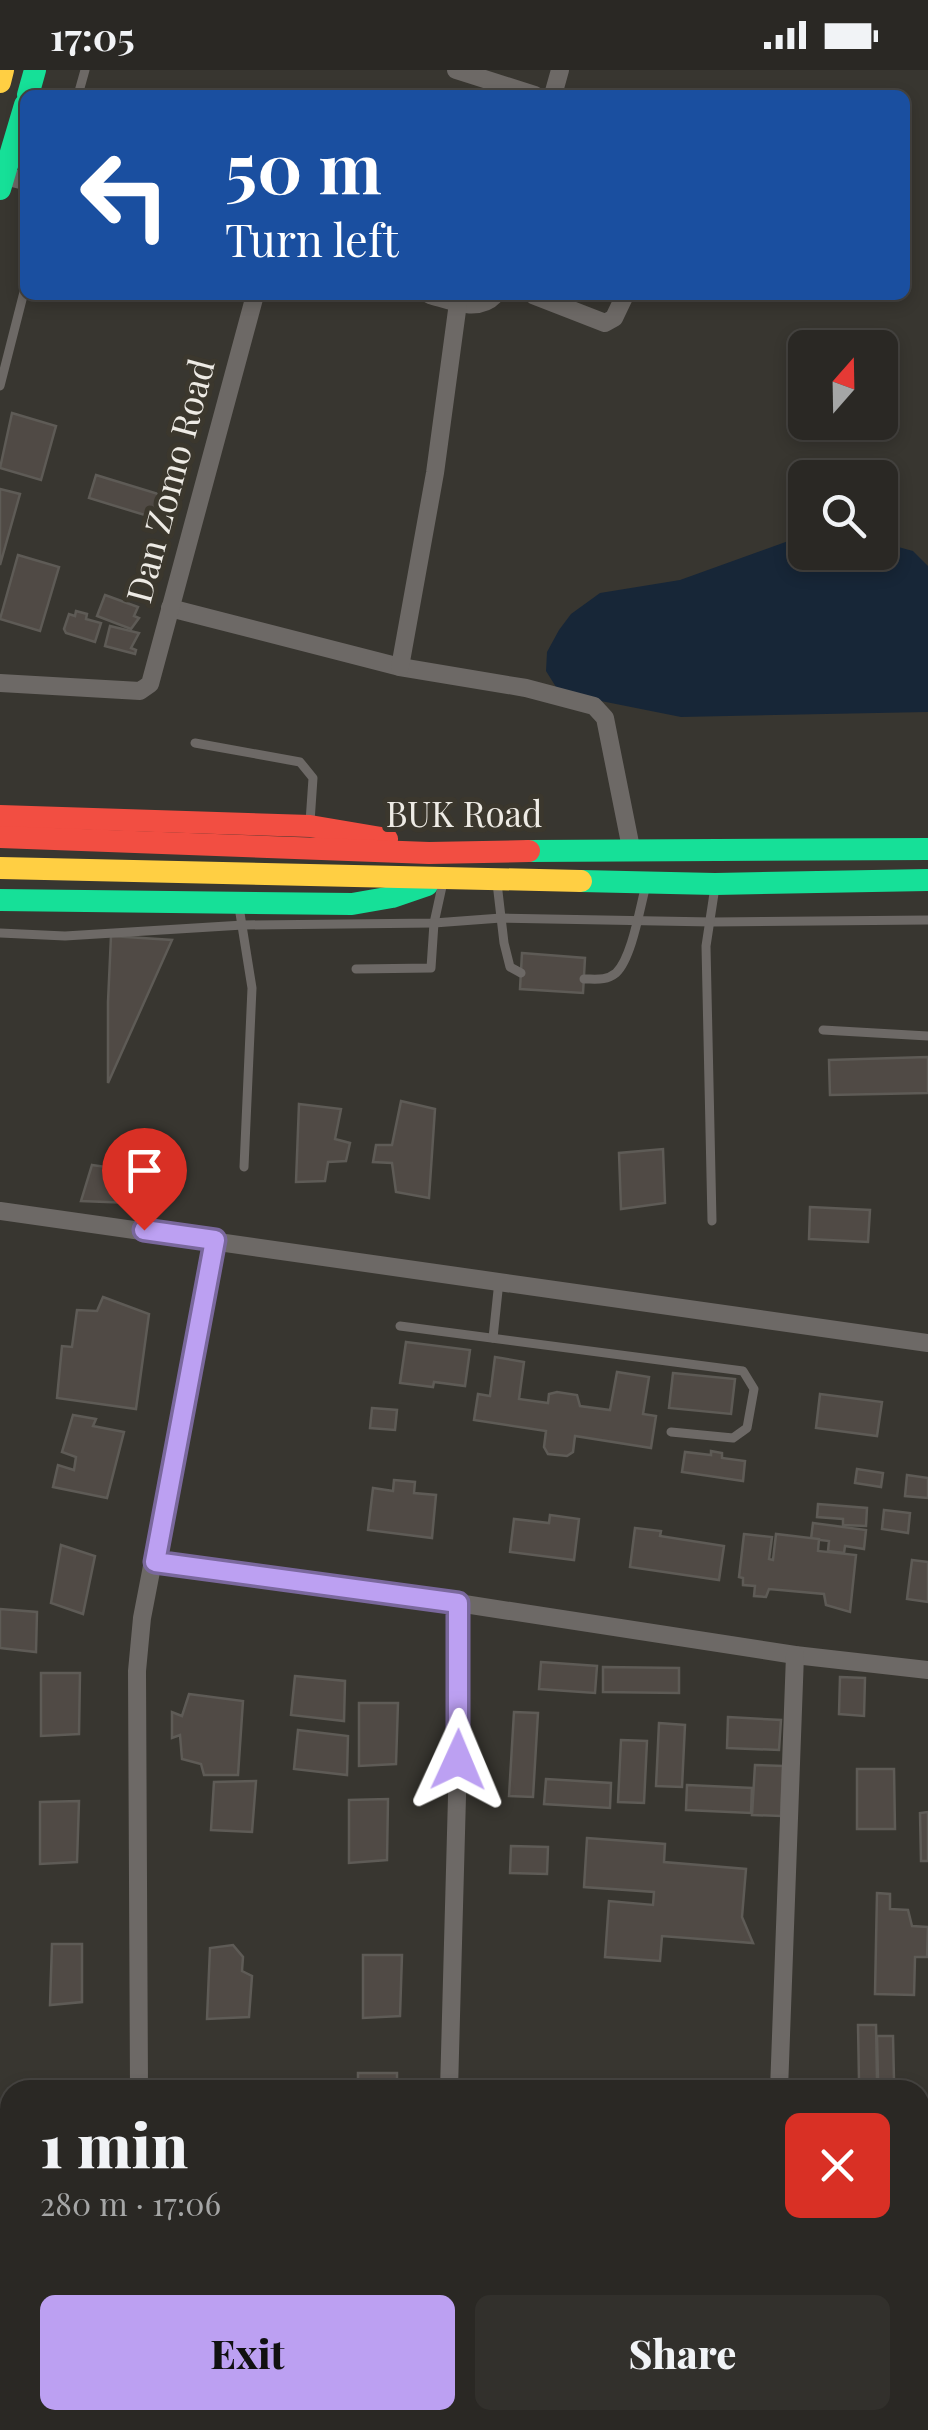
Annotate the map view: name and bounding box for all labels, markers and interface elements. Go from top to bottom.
text: 17:05 [50,10,135,61]
text: 50 m [225,118,382,212]
icon: left [60,130,190,260]
text: Turn left [225,208,399,268]
north arrow [788,330,898,440]
map controls [788,330,898,570]
street label: Dan Zomo Road [113,353,224,607]
button: search [788,460,898,570]
street label: BUK Road [386,789,542,836]
pin [102,1128,187,1231]
icon: arrive [117,1143,172,1198]
position arrow [406,1708,510,1812]
text: 1 min [40,2103,188,2183]
button: close [785,2113,890,2218]
text: 280 m · 17:06 [40,2181,221,2224]
button: Exit [40,2295,455,2410]
button: Share [475,2295,890,2410]

